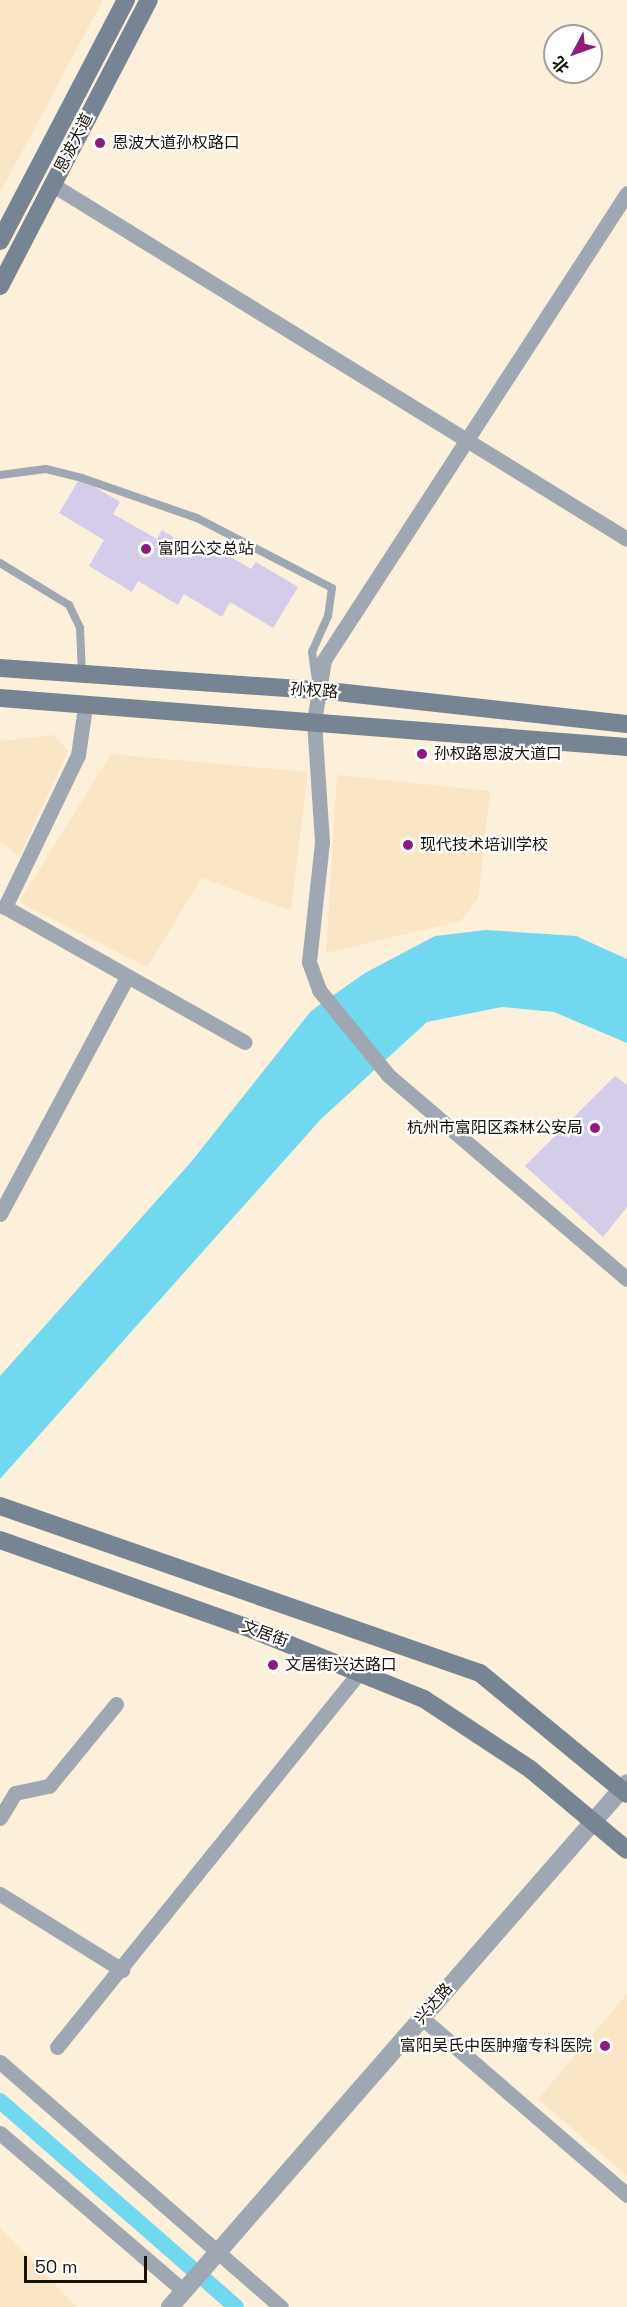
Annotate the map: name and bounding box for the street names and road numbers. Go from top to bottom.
street label: 恩波大道 [51,110,97,176]
street label: 孙权路 [289,680,339,702]
street label: 文居街 [239,1617,291,1651]
street label: 兴达路 [411,1980,457,2028]

